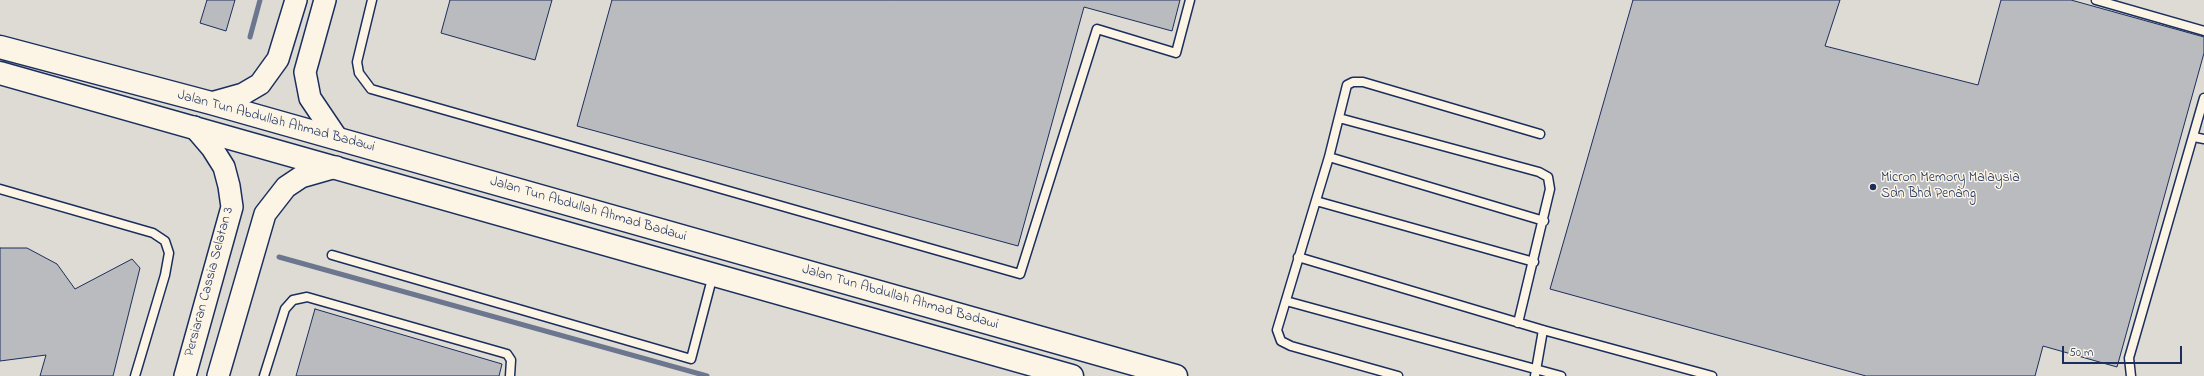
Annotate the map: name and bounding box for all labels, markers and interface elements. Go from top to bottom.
street label: Jalan Tun Abdullah Ahmad Badawi [175,88,377,156]
place label: Micron Memory Malaysia Sdn Bhd Penang [1881,171,2020,204]
street label: Jalan Tun Abdullah Ahmad Badawi [488,174,688,246]
marker: Micron Memory Malaysia Sdn Bhd Penang [1868,182,1878,192]
street label: Persiaran Cassia Selatan 3 [182,205,238,359]
street label: Jalan Tun Abdullah Ahmad Badawi [800,262,1000,334]
scale bar [2064,338,2184,364]
text: 50 m [2069,344,2093,362]

